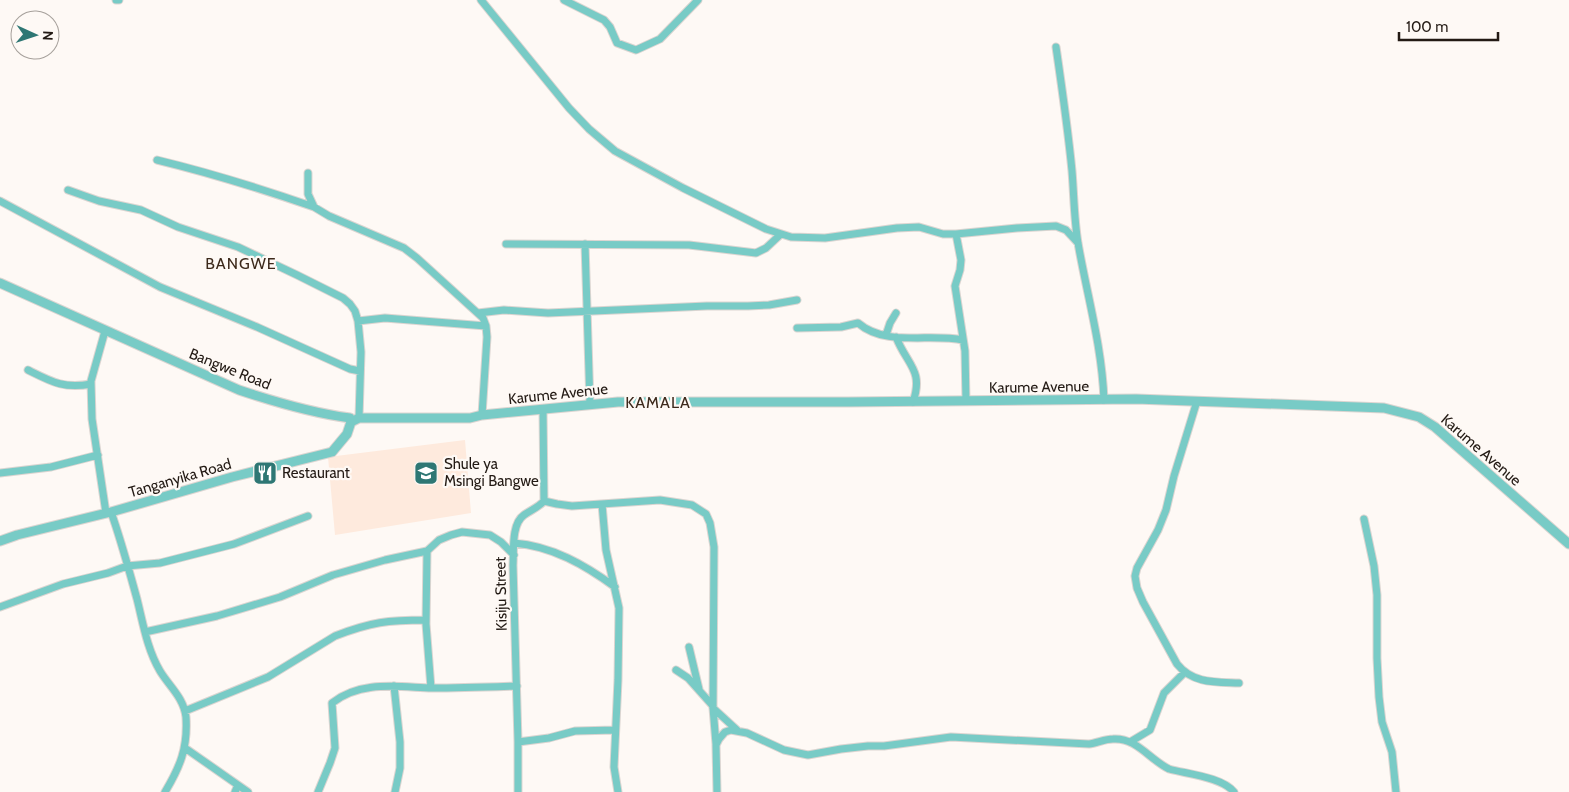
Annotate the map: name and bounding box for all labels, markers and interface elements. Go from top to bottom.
north arrow [10,10,60,60]
scale bar [1399,10,1498,42]
text: 100 m [1406,18,1448,36]
text: N [39,30,57,41]
district label: BANGWE [205,254,277,273]
street label: Bangwe Road [187,344,273,394]
street label: Karume Avenue [989,377,1089,397]
street label: Karume Avenue [507,380,609,408]
district label: KAMALA [625,393,691,412]
street label: Karume Avenue [1437,410,1525,490]
street label: Tanganyika Road [127,455,233,501]
place label: Shule ya Msingi Bangwe [444,455,539,490]
restaurant icon: Restaurant [252,460,278,486]
school or university icon: Shule ya Msingi Bangwe [413,460,439,486]
place label: Restaurant [282,464,350,482]
street label: Kisiju Street [491,557,511,631]

